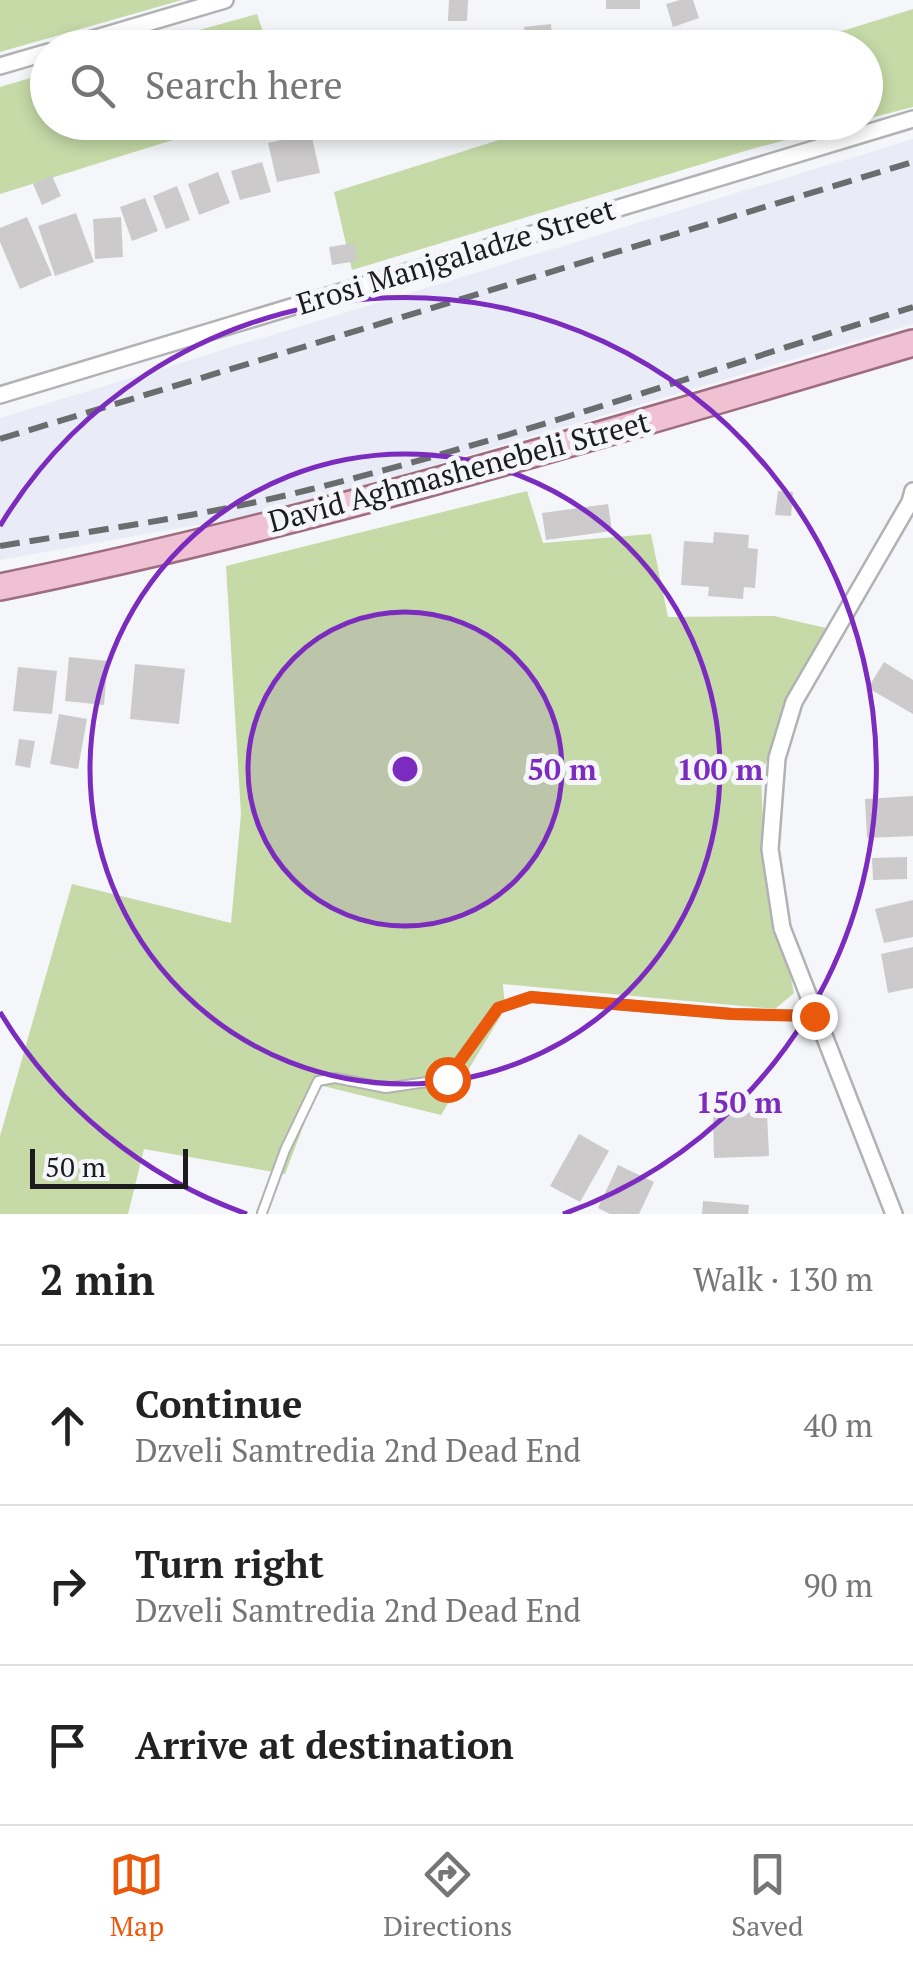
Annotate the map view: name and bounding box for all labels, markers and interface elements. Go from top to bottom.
search box [30,30,883,140]
icon: search [65,58,120,113]
text: Search here [145,60,343,110]
street label: Erosi Manjgaladze Street [292,189,620,324]
street label: David Aghmashenebeli Street [264,401,654,541]
text: 50 m [527,749,597,789]
text: 100 m [677,749,764,789]
centre of rings [387,751,423,787]
route end [792,994,838,1040]
route start [425,1057,471,1103]
text: 150 m [696,1082,783,1122]
scale bar [30,1144,188,1188]
text: 50 m [45,1148,106,1185]
text: 2 min [40,1251,155,1307]
text: Walk · 130 m [693,1258,873,1300]
text: Continue [135,1379,302,1429]
icon: ahead [40,1398,95,1453]
text: 40 m [803,1404,873,1446]
text: Dzveli Samtredia 2nd Dead End [135,1429,581,1471]
text: Turn right [135,1539,324,1589]
icon: right [40,1558,95,1613]
text: 90 m [803,1564,873,1606]
text: Dzveli Samtredia 2nd Dead End [135,1589,581,1631]
icon: arrive [40,1718,95,1773]
text: Arrive at destination [135,1720,514,1770]
tab: Map [109,1847,164,1944]
tab: Directions [383,1847,512,1944]
tab: Saved [731,1847,804,1944]

